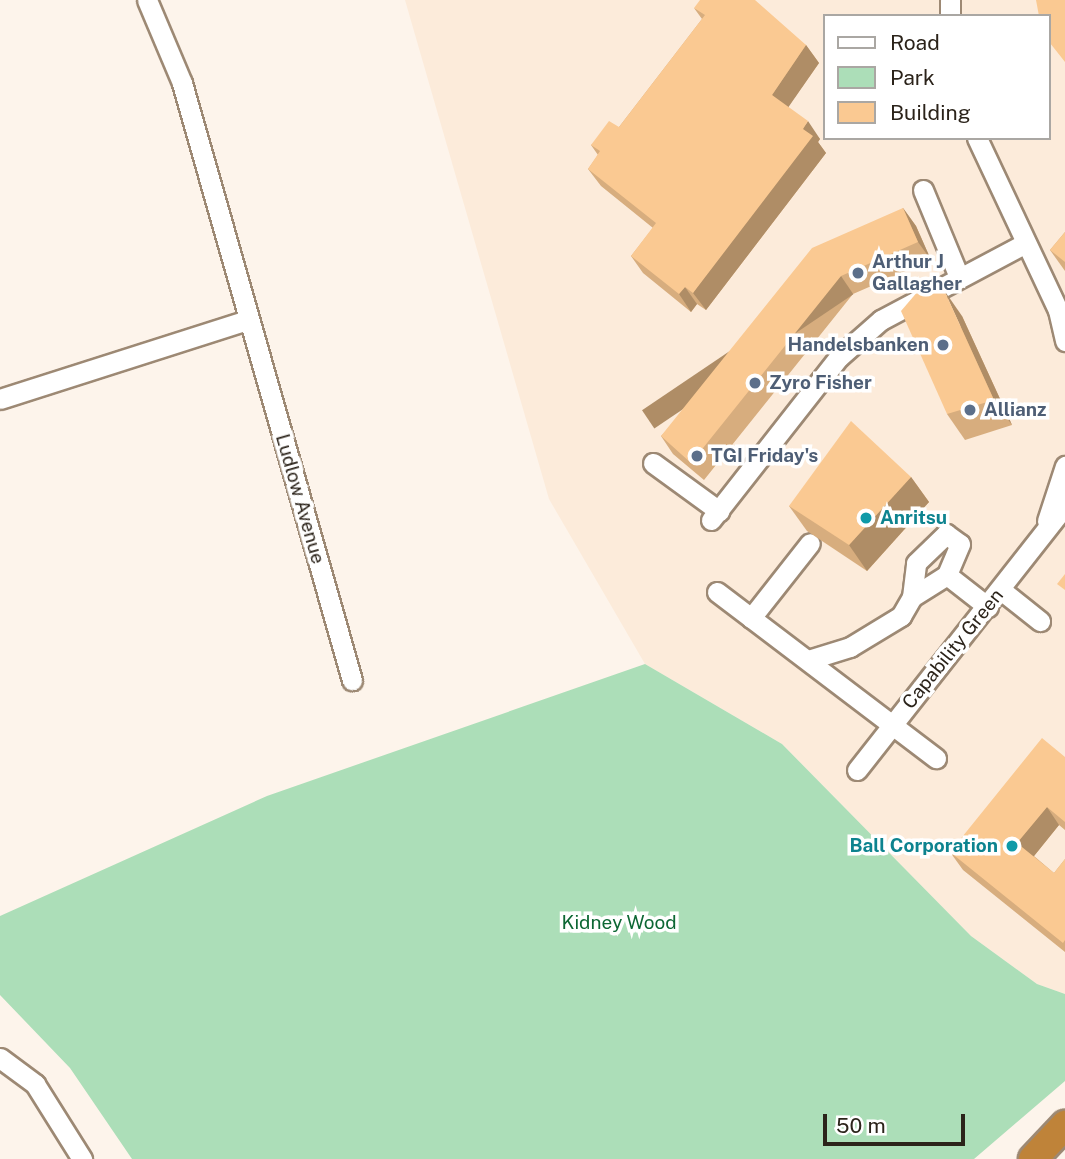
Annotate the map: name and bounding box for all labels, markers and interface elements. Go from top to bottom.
legend [824,14,1051,140]
text: Road [890,30,940,55]
text: Park [890,65,935,90]
text: Building [890,100,971,125]
place label: Arthur J Gallagher [872,251,962,295]
marker: Arthur J Gallagher [850,265,866,281]
place label: Handelsbanken [788,334,929,356]
marker: Handelsbanken [935,337,951,353]
place label: Zyro Fisher [769,372,872,394]
marker: Zyro Fisher [747,375,763,391]
place label: Allianz [984,399,1046,421]
marker: Allianz [962,402,978,418]
street label: Ludlow Avenue [271,431,329,567]
place label: TGI Friday's [711,445,818,467]
marker: TGI Friday's [689,448,705,464]
place label: Anritsu [880,507,947,529]
marker: Anritsu [858,510,874,526]
street label: Capability Green [898,584,1008,714]
place label: Ball Corporation [850,835,998,857]
marker: Ball Corporation [1004,838,1020,854]
park label: Kidney Wood [561,912,677,934]
scale bar [827,1100,969,1144]
text: 50 m [836,1113,886,1138]

